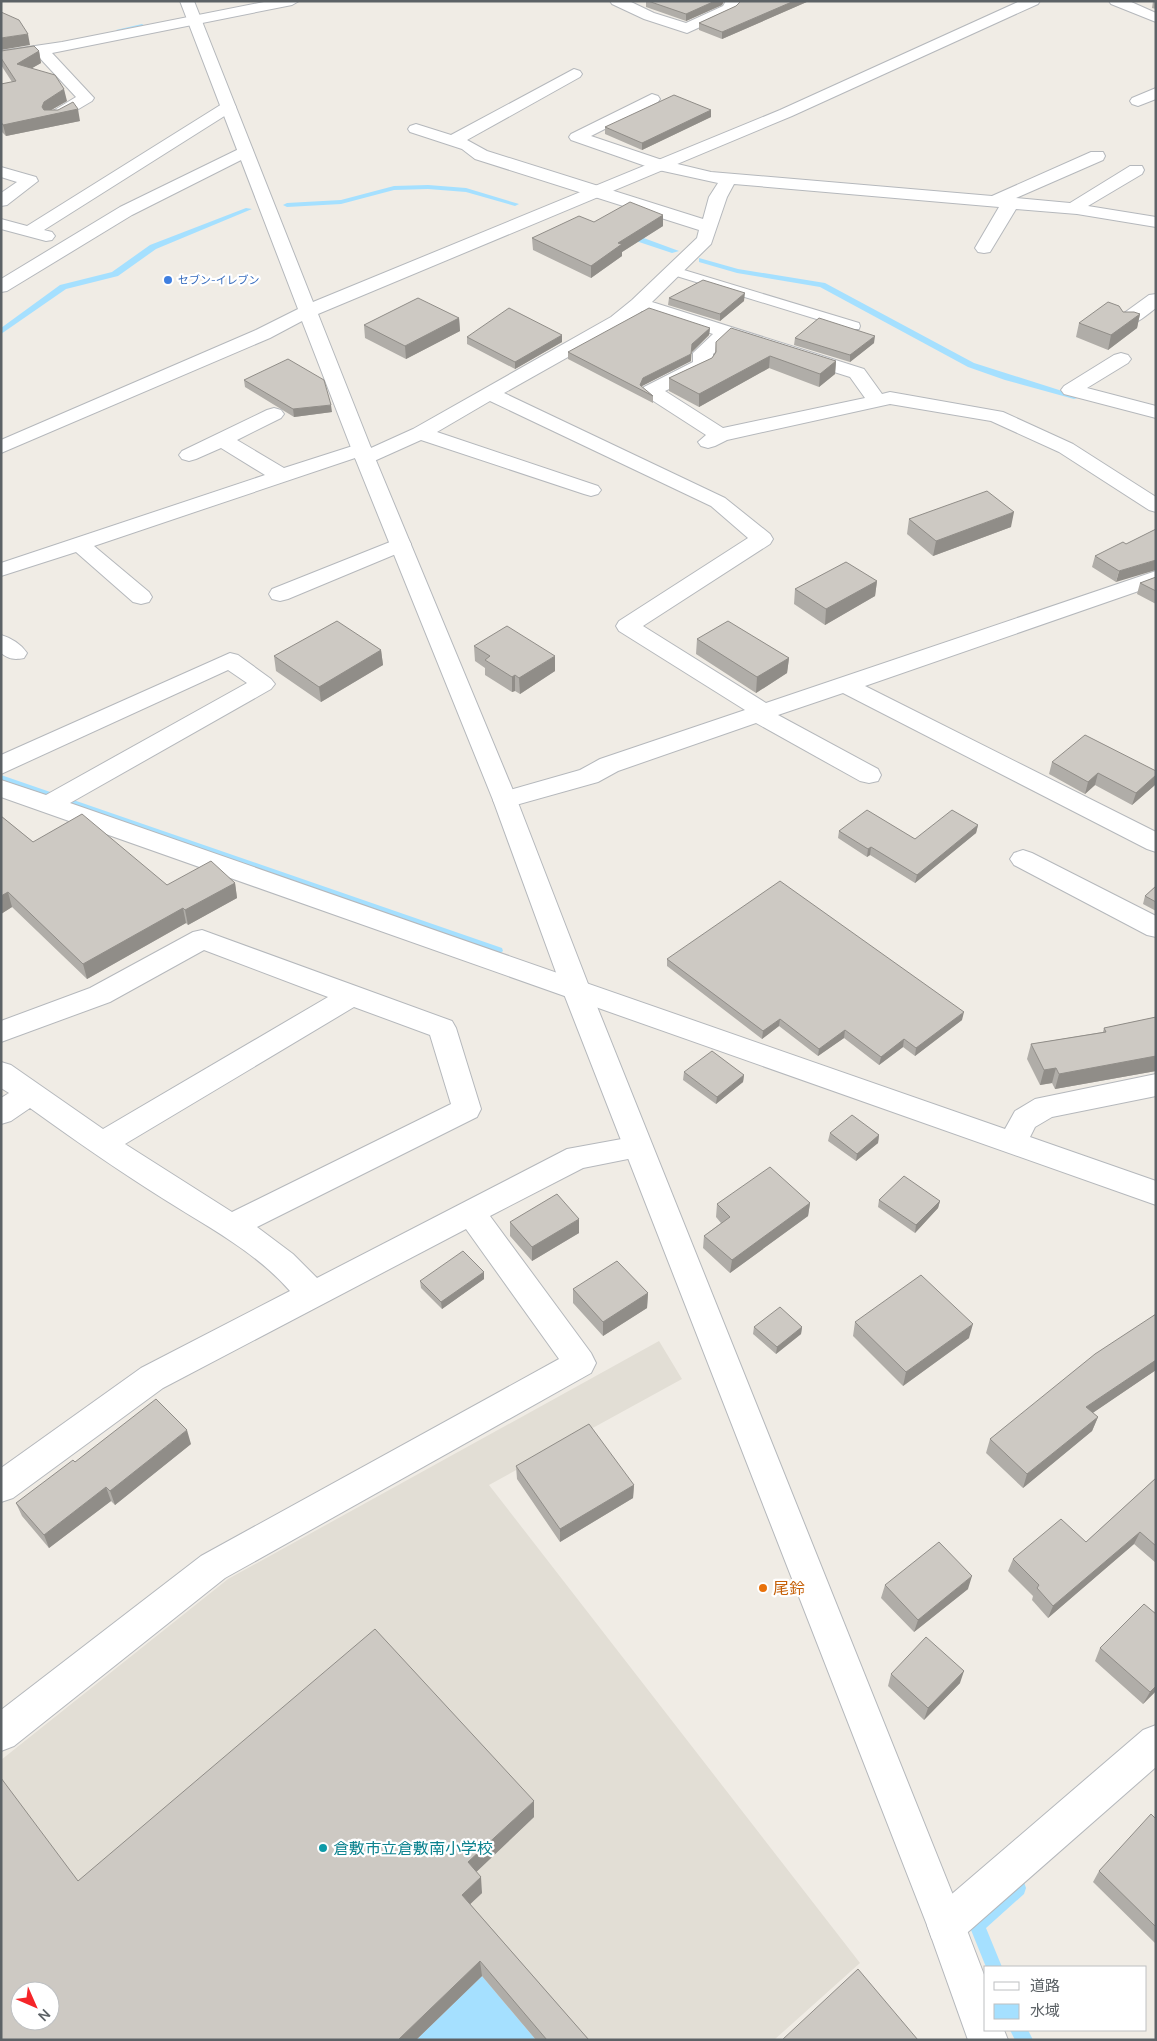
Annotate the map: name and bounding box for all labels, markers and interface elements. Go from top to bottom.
place label: セブン-イレブン [178,272,260,287]
marker: セブン-イレブン [162,274,174,286]
place label: 尾鈴 [773,1577,805,1599]
marker: 尾鈴 [757,1582,769,1594]
place label: 倉敷市立倉敷南小学校 [333,1837,493,1859]
marker: 倉敷市立倉敷南小学校 [317,1842,329,1854]
legend [984,1966,1147,2031]
text: 道路 [1030,1975,1060,1996]
north arrow [10,1981,60,2031]
text: 水域 [1030,2000,1060,2021]
text: N [34,2005,55,2026]

